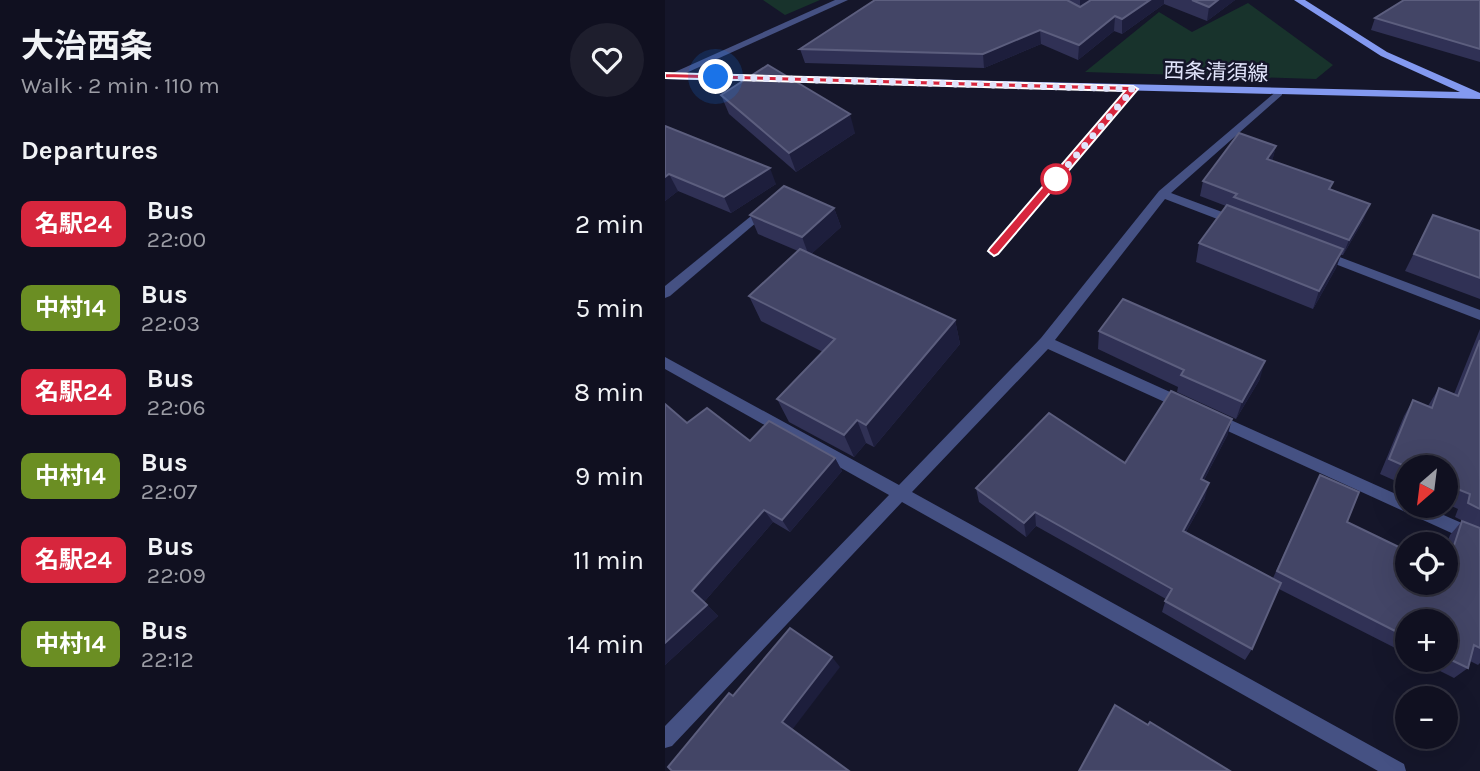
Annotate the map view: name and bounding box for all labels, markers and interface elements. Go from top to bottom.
button: heart [570,23,644,97]
text: 大治西条 [21,27,153,65]
street label: 西条清須線 [1163,58,1269,86]
your location [698,59,733,94]
text: Walk · 2 min · 110 m [21,72,220,99]
text: Departures [21,135,158,166]
unlabelled marker [1041,164,1071,194]
text: Bus [147,195,194,226]
text: 2 min [575,209,644,240]
text: 名駅24 [35,210,112,238]
text: 22:00 [147,226,206,253]
text: Bus [141,279,188,310]
text: 5 min [575,293,644,324]
text: 中村14 [35,294,106,322]
text: 22:03 [141,310,200,337]
text: Bus [147,363,194,394]
text: 8 min [574,377,644,408]
text: 名駅24 [35,378,112,406]
text: 22:06 [147,394,206,421]
text: Bus [141,447,188,478]
north arrow [1395,455,1458,518]
map controls [1395,455,1458,749]
text: 9 min [575,461,644,492]
text: 中村14 [35,462,106,490]
text: 22:07 [141,478,197,505]
text: Bus [147,531,194,562]
button: locate [1395,532,1458,595]
text: 11 min [573,545,644,576]
text: 名駅24 [35,546,112,574]
text: 22:09 [147,562,206,589]
button: + [1395,609,1458,672]
text: Bus [141,615,188,646]
text: 14 min [567,629,644,660]
text: 中村14 [35,630,106,658]
text: 22:12 [141,646,194,673]
button: − [1395,686,1458,749]

